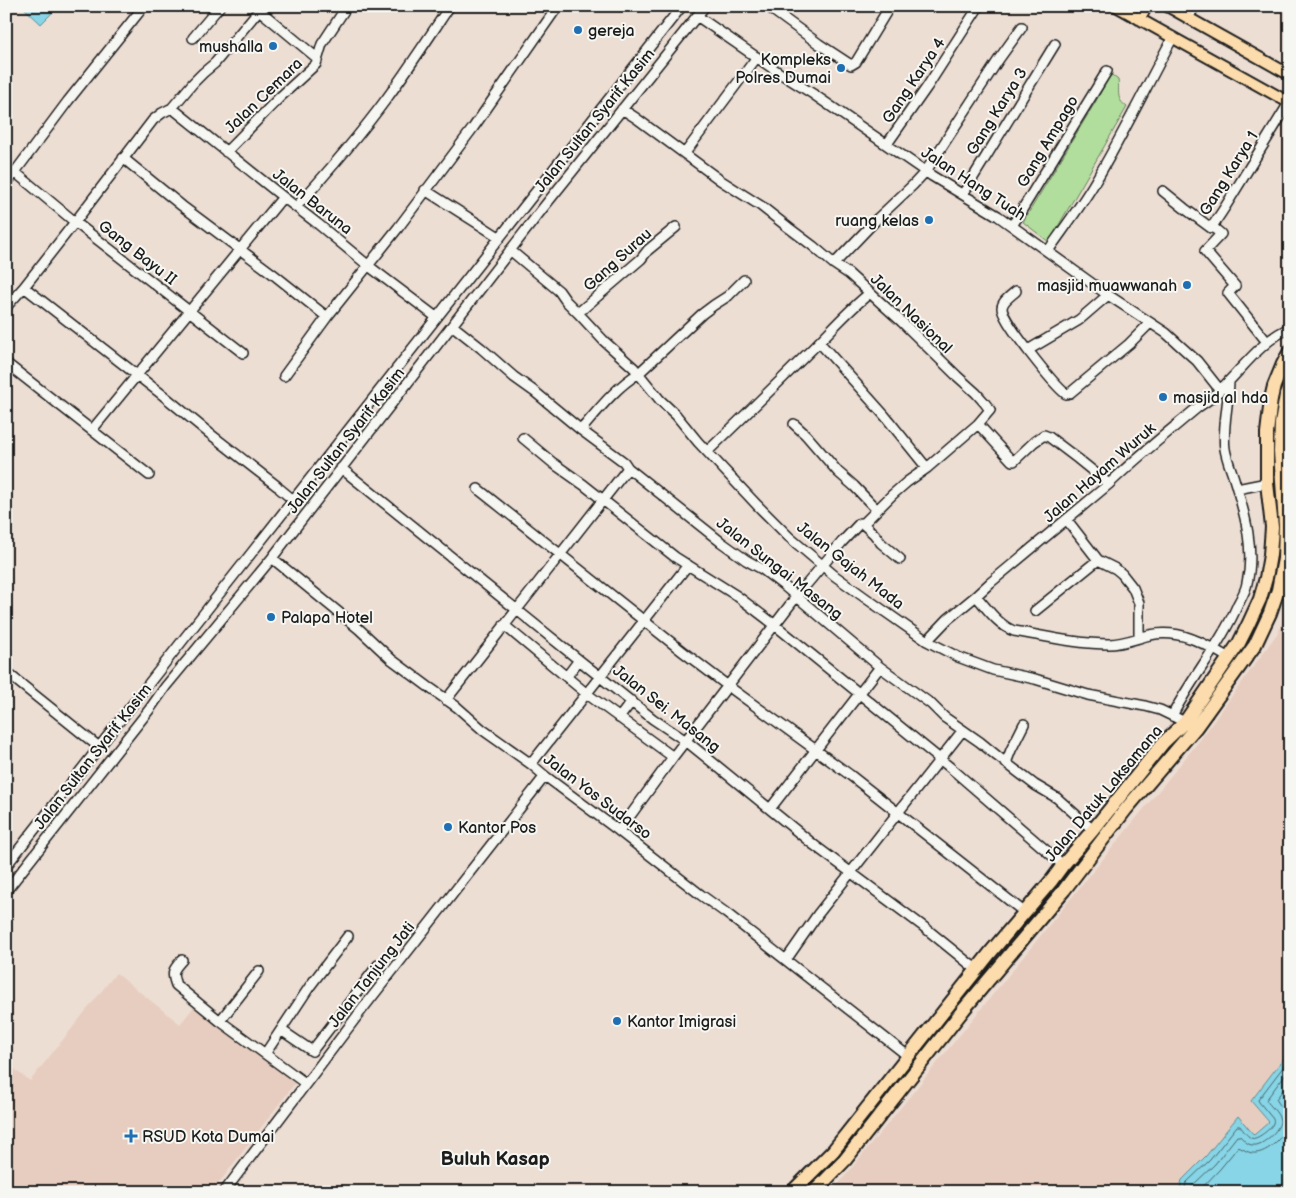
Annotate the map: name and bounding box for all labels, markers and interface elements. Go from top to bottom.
place label: gereja [588,22,635,41]
marker: gereja [572,24,584,36]
street label: Gang Karya 4 [879,34,950,127]
place label: mushalla [199,38,263,57]
marker: mushalla [267,40,279,52]
street label: Jalan Sultan Syarif Kasim [531,45,659,197]
place label: Kompleks Polres Dumai [735,51,831,88]
street label: Jalan Cemara [221,54,307,138]
marker: Kompleks Polres Dumai [835,62,847,74]
street label: Gang Karya 3 [963,64,1032,159]
street label: Gang Ampago [1014,93,1083,191]
street label: Gang Karya 1 [1196,128,1263,219]
street label: Jalan Hang Tuah [917,143,1029,225]
street label: Jalan Baruna [269,165,356,239]
place label: ruang kelas [835,212,919,231]
marker: ruang kelas [923,214,935,226]
street label: Gang Bayu II [94,217,180,290]
street label: Gang Surau [580,225,656,296]
street label: Jalan Nasional [866,270,956,358]
place label: masjid muawwanah [1037,277,1177,296]
marker: masjid muawwanah [1181,279,1193,291]
street label: Jalan Sultan Syarif Kasim [283,364,409,518]
place label: masjid al hda [1173,389,1268,408]
marker: masjid al hda [1157,391,1169,403]
street label: Jalan Hayam Wuruk [1040,419,1160,527]
street label: Jalan Sungai Masang [712,514,846,624]
street label: Jalan Gajah Mada [793,518,908,614]
place label: Palapa Hotel [281,609,373,628]
marker: Palapa Hotel [265,611,277,623]
street label: Jalan Sei. Masang [609,661,724,757]
street label: Jalan Sultan Syarif Kasim [30,680,156,834]
street label: Jalan Datuk Laksamana [1041,722,1167,866]
street label: Jalan Yos Sudarso [539,750,655,844]
place label: Kantor Pos [458,819,536,838]
marker: Kantor Pos [442,821,454,833]
street label: Jalan Tanjung Jati [325,918,419,1031]
place label: Kantor Imigrasi [627,1013,736,1032]
marker: Kantor Imigrasi [611,1015,623,1027]
place label: RSUD Kota Dumai [142,1128,274,1147]
marker: RSUD Kota Dumai [124,1129,138,1143]
district label: Buluh Kasap [440,1148,550,1171]

